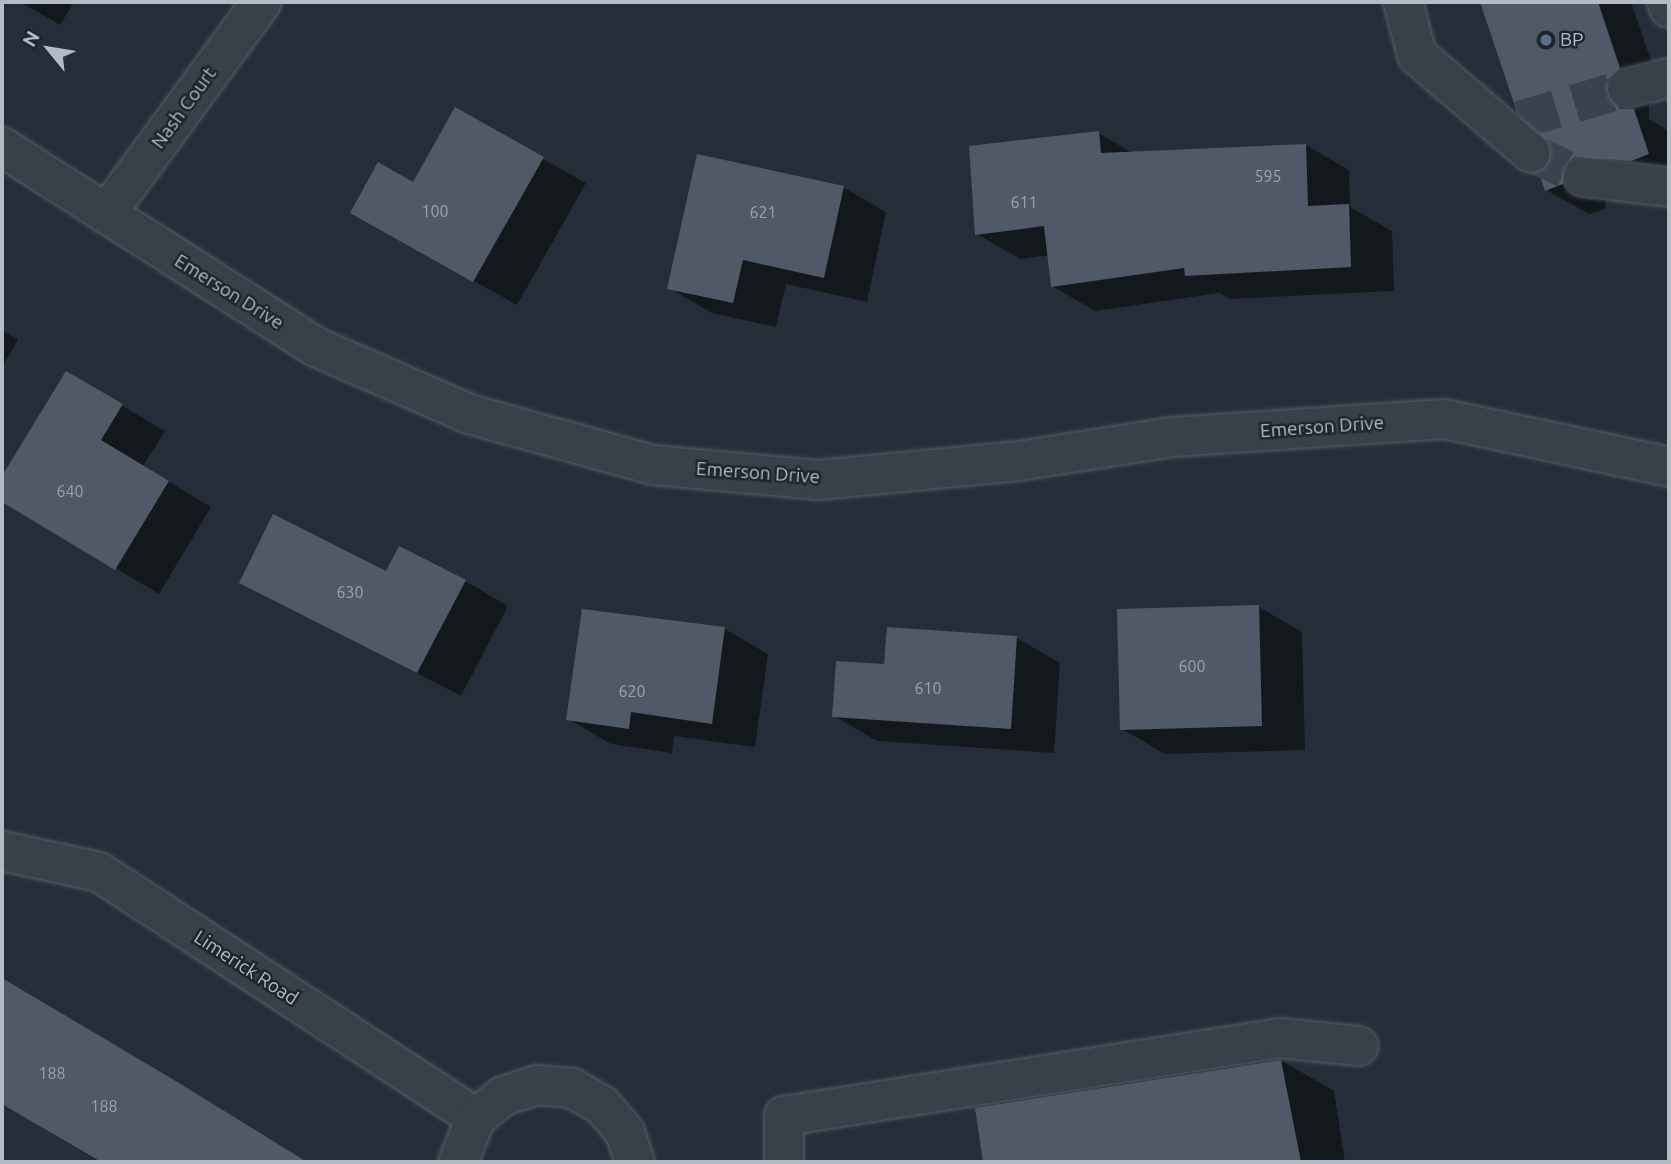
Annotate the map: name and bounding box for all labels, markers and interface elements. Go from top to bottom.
north arrow [14,14,84,84]
text: N [18,27,44,50]
place label: BP [1560,29,1583,51]
marker: BP [1538,32,1554,48]
street label: Nash Court [147,63,221,153]
house number: 595 [1254,166,1282,186]
house number: 611 [1010,192,1038,212]
house number: 100 [421,201,449,221]
house number: 621 [749,202,777,222]
street label: Emerson Drive [170,249,288,335]
street label: Emerson Drive [1259,411,1385,443]
street label: Emerson Drive [695,457,821,489]
house number: 640 [56,481,84,501]
house number: 630 [336,582,364,602]
house number: 600 [1178,656,1206,676]
house number: 610 [914,678,942,698]
house number: 620 [618,681,646,701]
street label: Limerick Road [190,926,302,1010]
house number: 188 [38,1063,66,1083]
house number: 188 [90,1096,118,1116]

